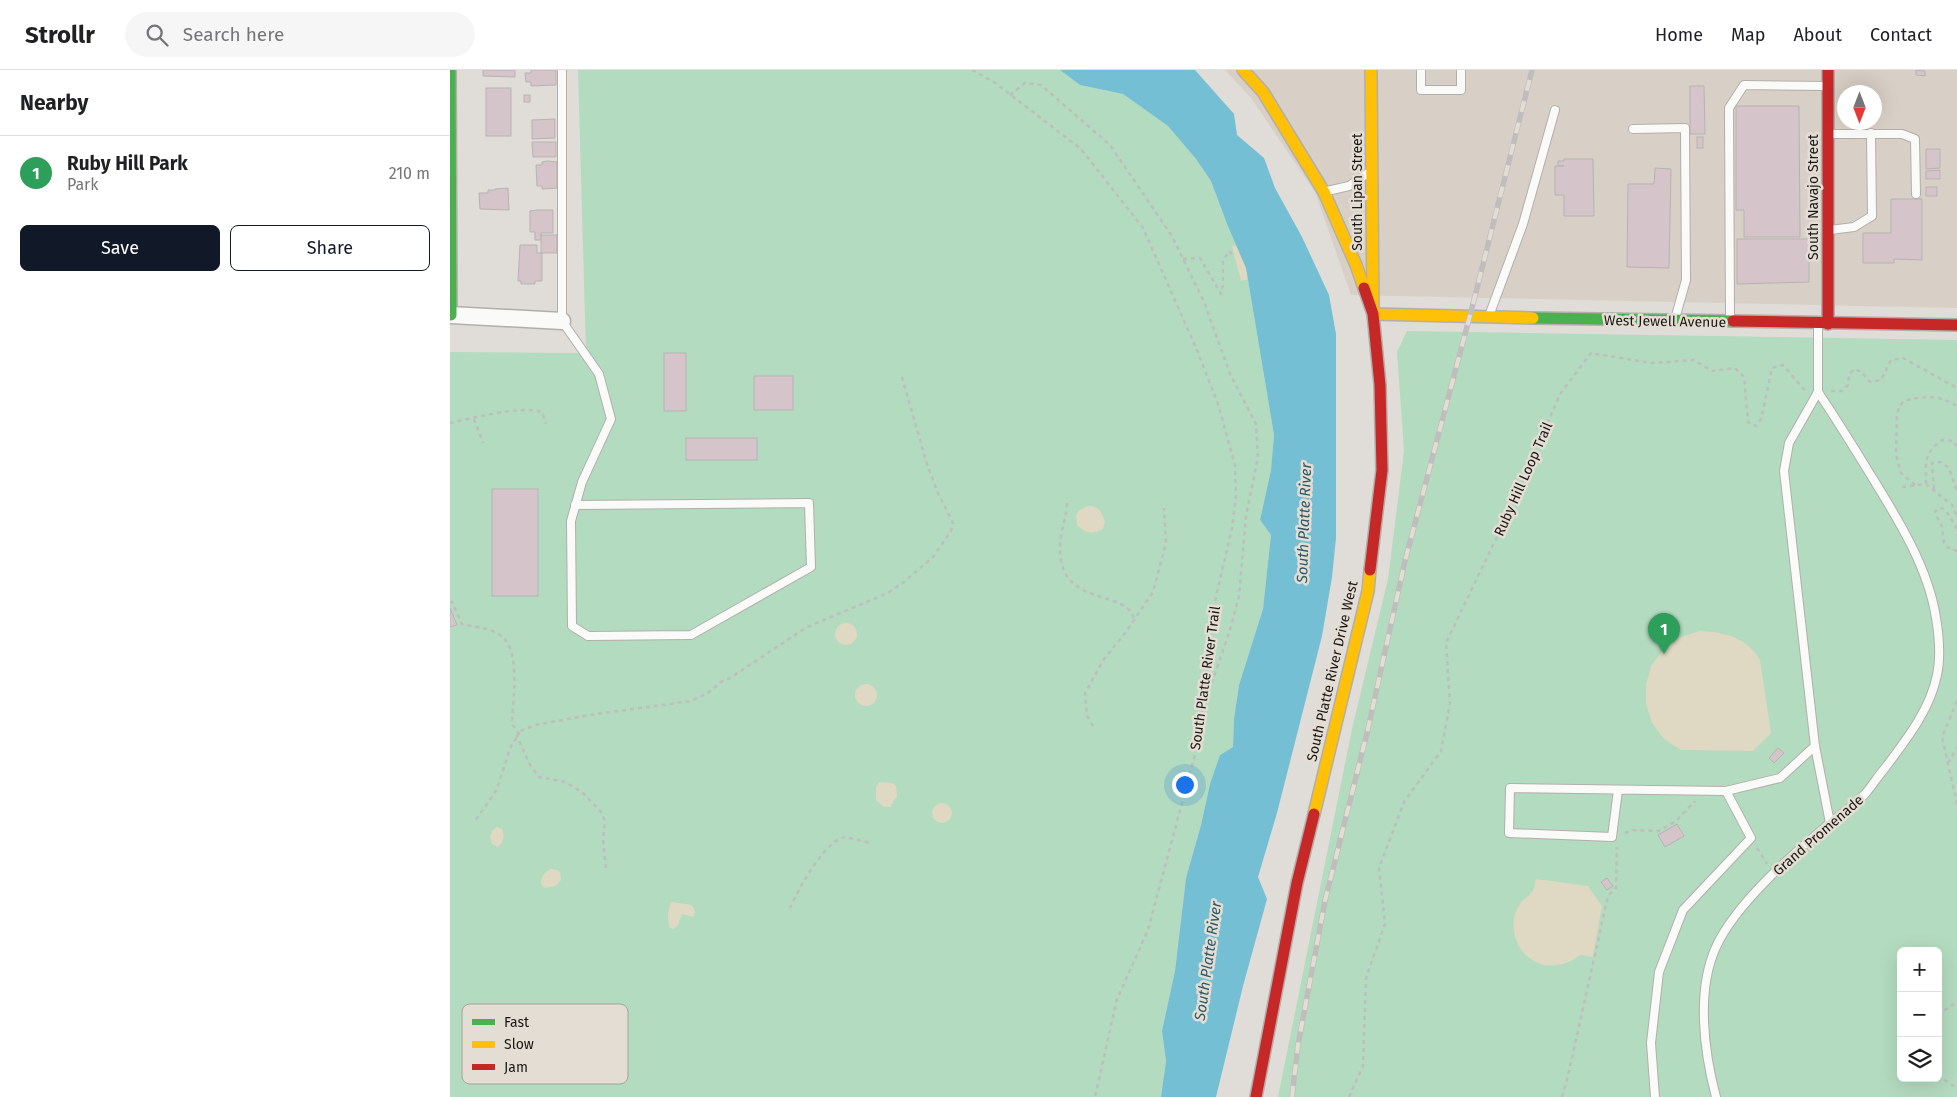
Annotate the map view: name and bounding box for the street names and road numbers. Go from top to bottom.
street label: South Lipan Street [1349,132,1366,251]
street label: South Navajo Street [1805,133,1822,260]
street label: West Jewell Avenue [1604,312,1726,331]
street label: Ruby Hill Loop Trail [1491,419,1556,539]
street label: South Platte River Drive West [1303,578,1362,763]
street label: South Platte River Trail [1187,605,1224,751]
street label: Grand Promenade [1770,792,1867,879]

